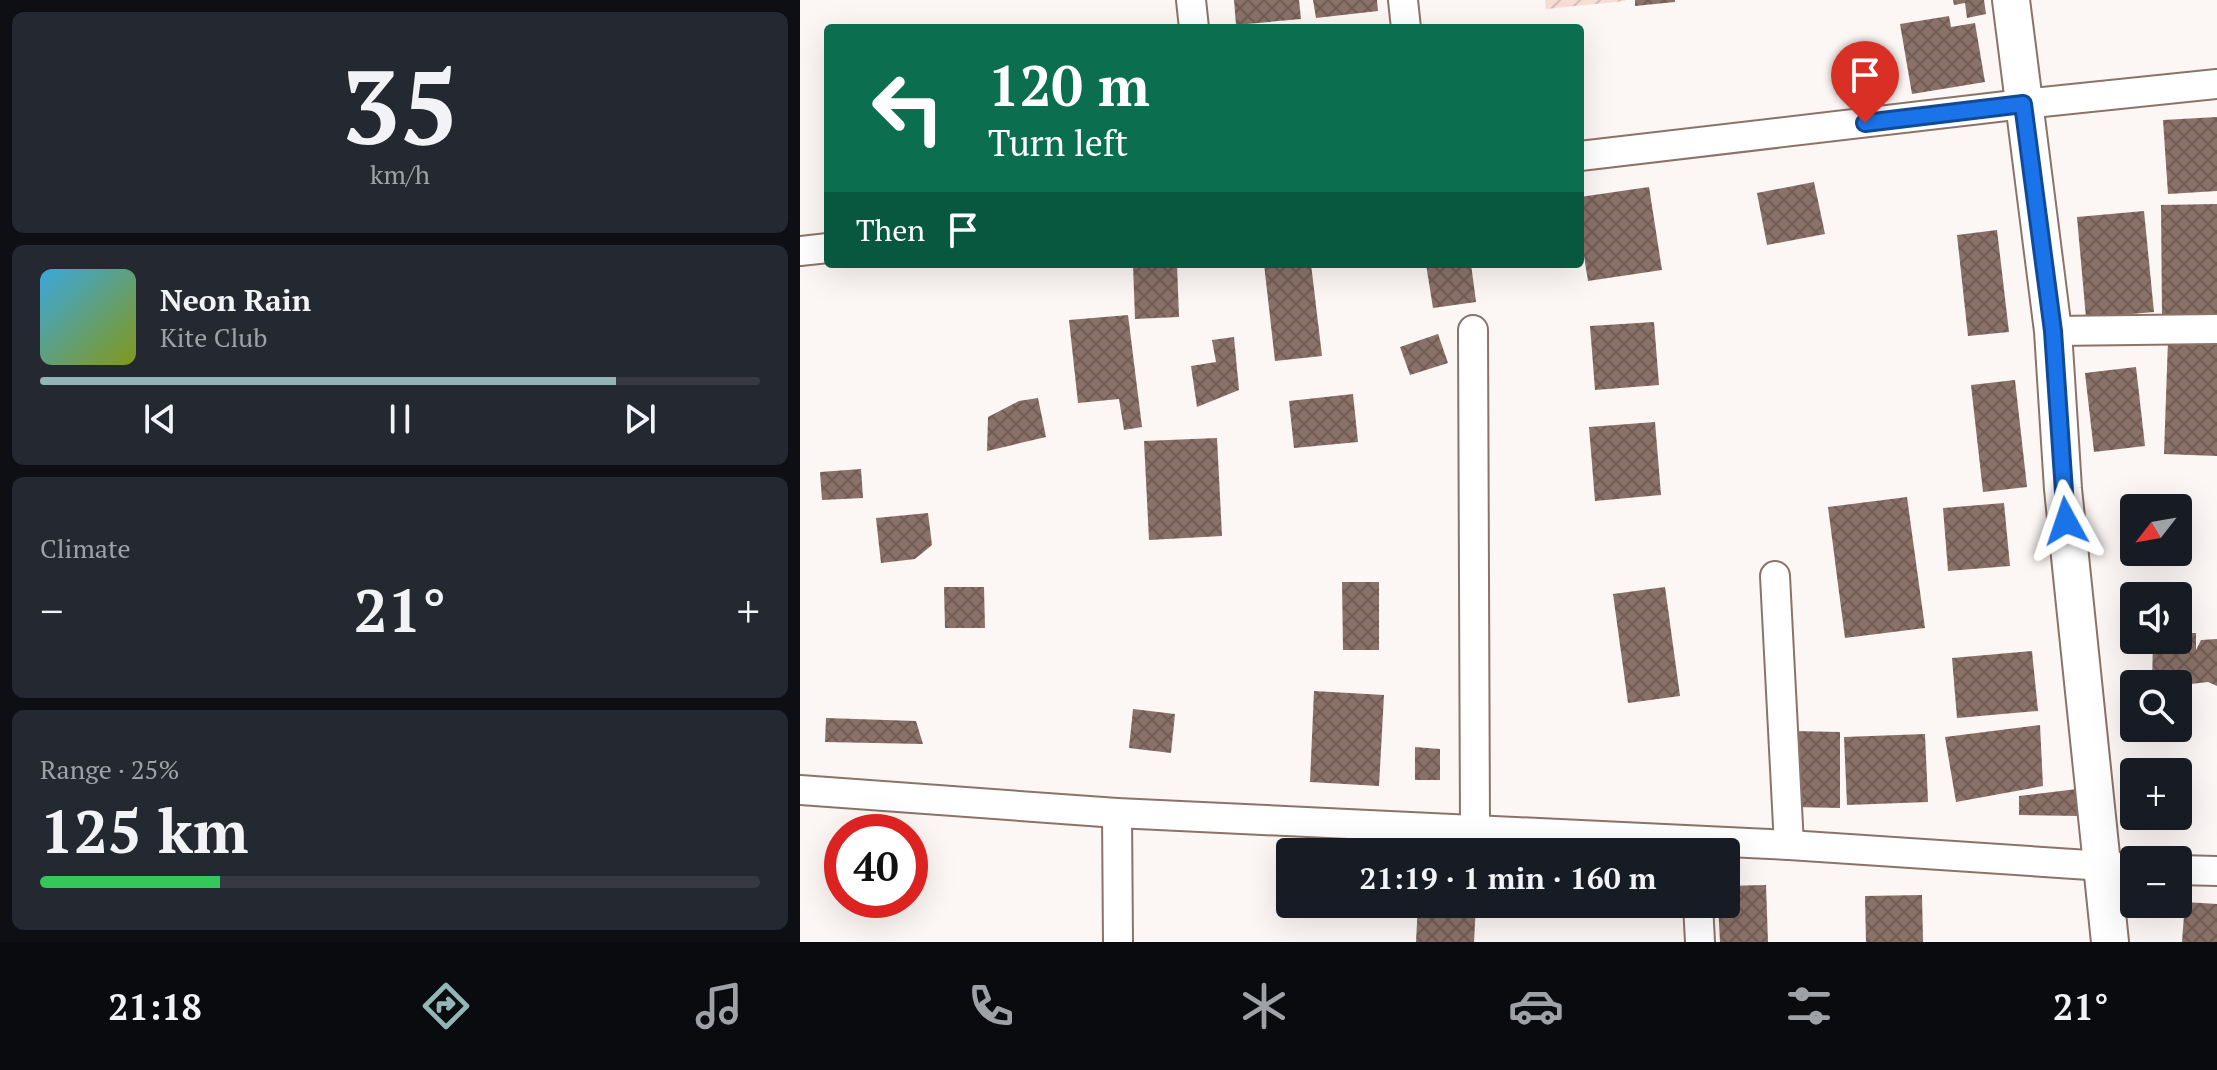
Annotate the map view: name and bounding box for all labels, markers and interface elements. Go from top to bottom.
text: 35 [341,36,459,174]
pin [1831,41,1899,123]
text: 120 m [988,48,1150,122]
icon: arrive [1843,53,1887,97]
icon: left [856,56,960,160]
text: Turn left [988,119,1128,166]
text: km/h [370,157,430,191]
icon: arrive [941,208,985,252]
text: Then [856,210,925,250]
text: Neon Rain [160,280,311,320]
text: Kite Club [160,320,267,354]
icon: previous [138,397,182,441]
icon: pause [378,397,422,441]
icon: next [618,397,662,441]
position arrow [2024,479,2108,563]
north arrow [2120,494,2192,566]
map controls [2120,494,2192,918]
text: Climate [40,531,131,565]
text: 21° [354,570,446,649]
text: − [40,581,63,640]
text: + [737,581,760,640]
button: sound [2120,582,2192,654]
button: search [2120,670,2192,742]
text: Range · 25% [40,752,179,786]
button: + [2120,758,2192,830]
text: 125 km [40,791,248,870]
speed limit sign: 40 [824,814,928,918]
button: − [2120,846,2192,918]
text: 21:19 · 1 min · 160 m [1360,858,1656,898]
icon: directions [418,978,474,1034]
icon: music [691,978,747,1034]
icon: phone [963,978,1019,1034]
icon: climate [1236,978,1292,1034]
icon: car [1508,978,1564,1034]
icon: filters [1781,978,1837,1034]
text: 21:18 [108,983,202,1030]
text: 21° [2053,983,2109,1030]

